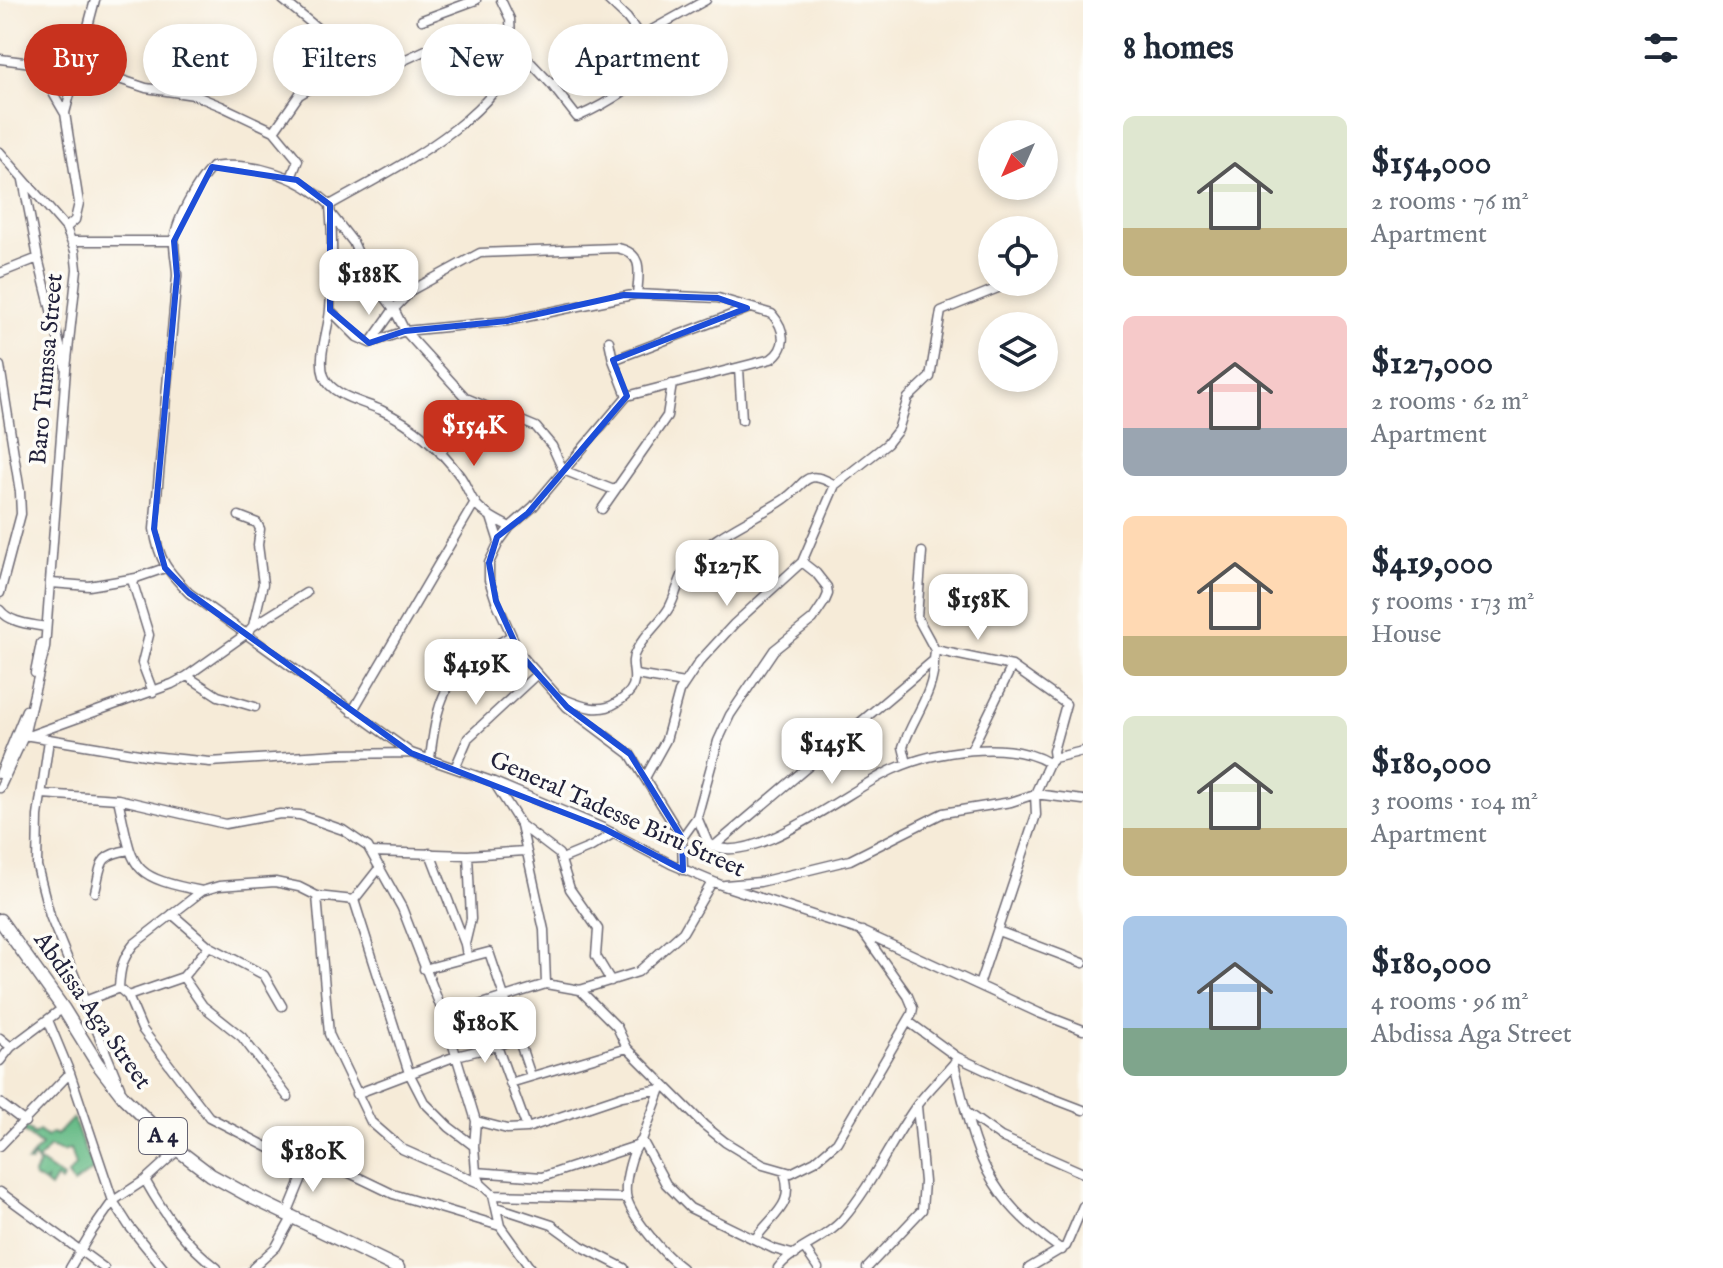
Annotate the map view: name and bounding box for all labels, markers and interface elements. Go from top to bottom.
chip: Buy [24,24,127,96]
chip: Rent [143,24,257,96]
chip: Filters [273,24,405,96]
chip: New [421,24,532,96]
chip: Apartment [548,24,728,96]
icon: filters [1639,26,1683,70]
text: 8 homes [1123,27,1234,70]
north arrow [978,120,1058,200]
map controls [978,120,1058,392]
text: $154,000 [1371,142,1491,185]
icon: home [1187,148,1283,244]
text: 2 rooms · 76 m² [1371,185,1529,218]
button: locate [978,216,1058,296]
text: Apartment [1371,218,1487,251]
pin: $188K [313,249,425,317]
text: $188K [337,258,401,291]
street label: Baro Tumssa Street [23,272,71,466]
button: layers [978,312,1058,392]
text: $127,000 [1371,342,1493,385]
icon: home [1187,348,1283,444]
text: 2 rooms · 62 m² [1371,385,1529,418]
pin: $154K [418,400,530,468]
text: $154K [442,409,506,442]
text: Apartment [1371,418,1487,451]
pin: $127K [671,540,783,608]
text: $419,000 [1371,542,1493,585]
icon: home [1187,548,1283,644]
text: $127K [694,549,760,582]
pin: $158K [922,574,1034,642]
text: $158K [947,583,1009,616]
text: 5 rooms · 173 m² [1371,585,1535,618]
text: House [1371,618,1441,651]
pin: $419K [420,639,532,707]
text: $419K [443,648,509,681]
pin: $145K [776,718,888,786]
text: $145K [800,727,864,760]
text: $180,000 [1371,742,1492,785]
street label: General Tadesse Biru Street [484,745,750,885]
icon: home [1187,748,1283,844]
text: 3 rooms · 104 m² [1371,785,1538,818]
text: Apartment [1371,818,1487,851]
street label: Abdissa Aga Street [26,925,158,1096]
text: $180,000 [1371,942,1492,985]
icon: home [1187,948,1283,1044]
text: 4 rooms · 96 m² [1371,985,1529,1018]
pin: $180K [429,997,541,1065]
text: $180K [452,1006,518,1039]
text: Abdissa Aga Street [1371,1018,1572,1051]
road number: A 4 [139,1118,187,1154]
pin: $180K [257,1126,369,1194]
text: $180K [280,1135,346,1168]

